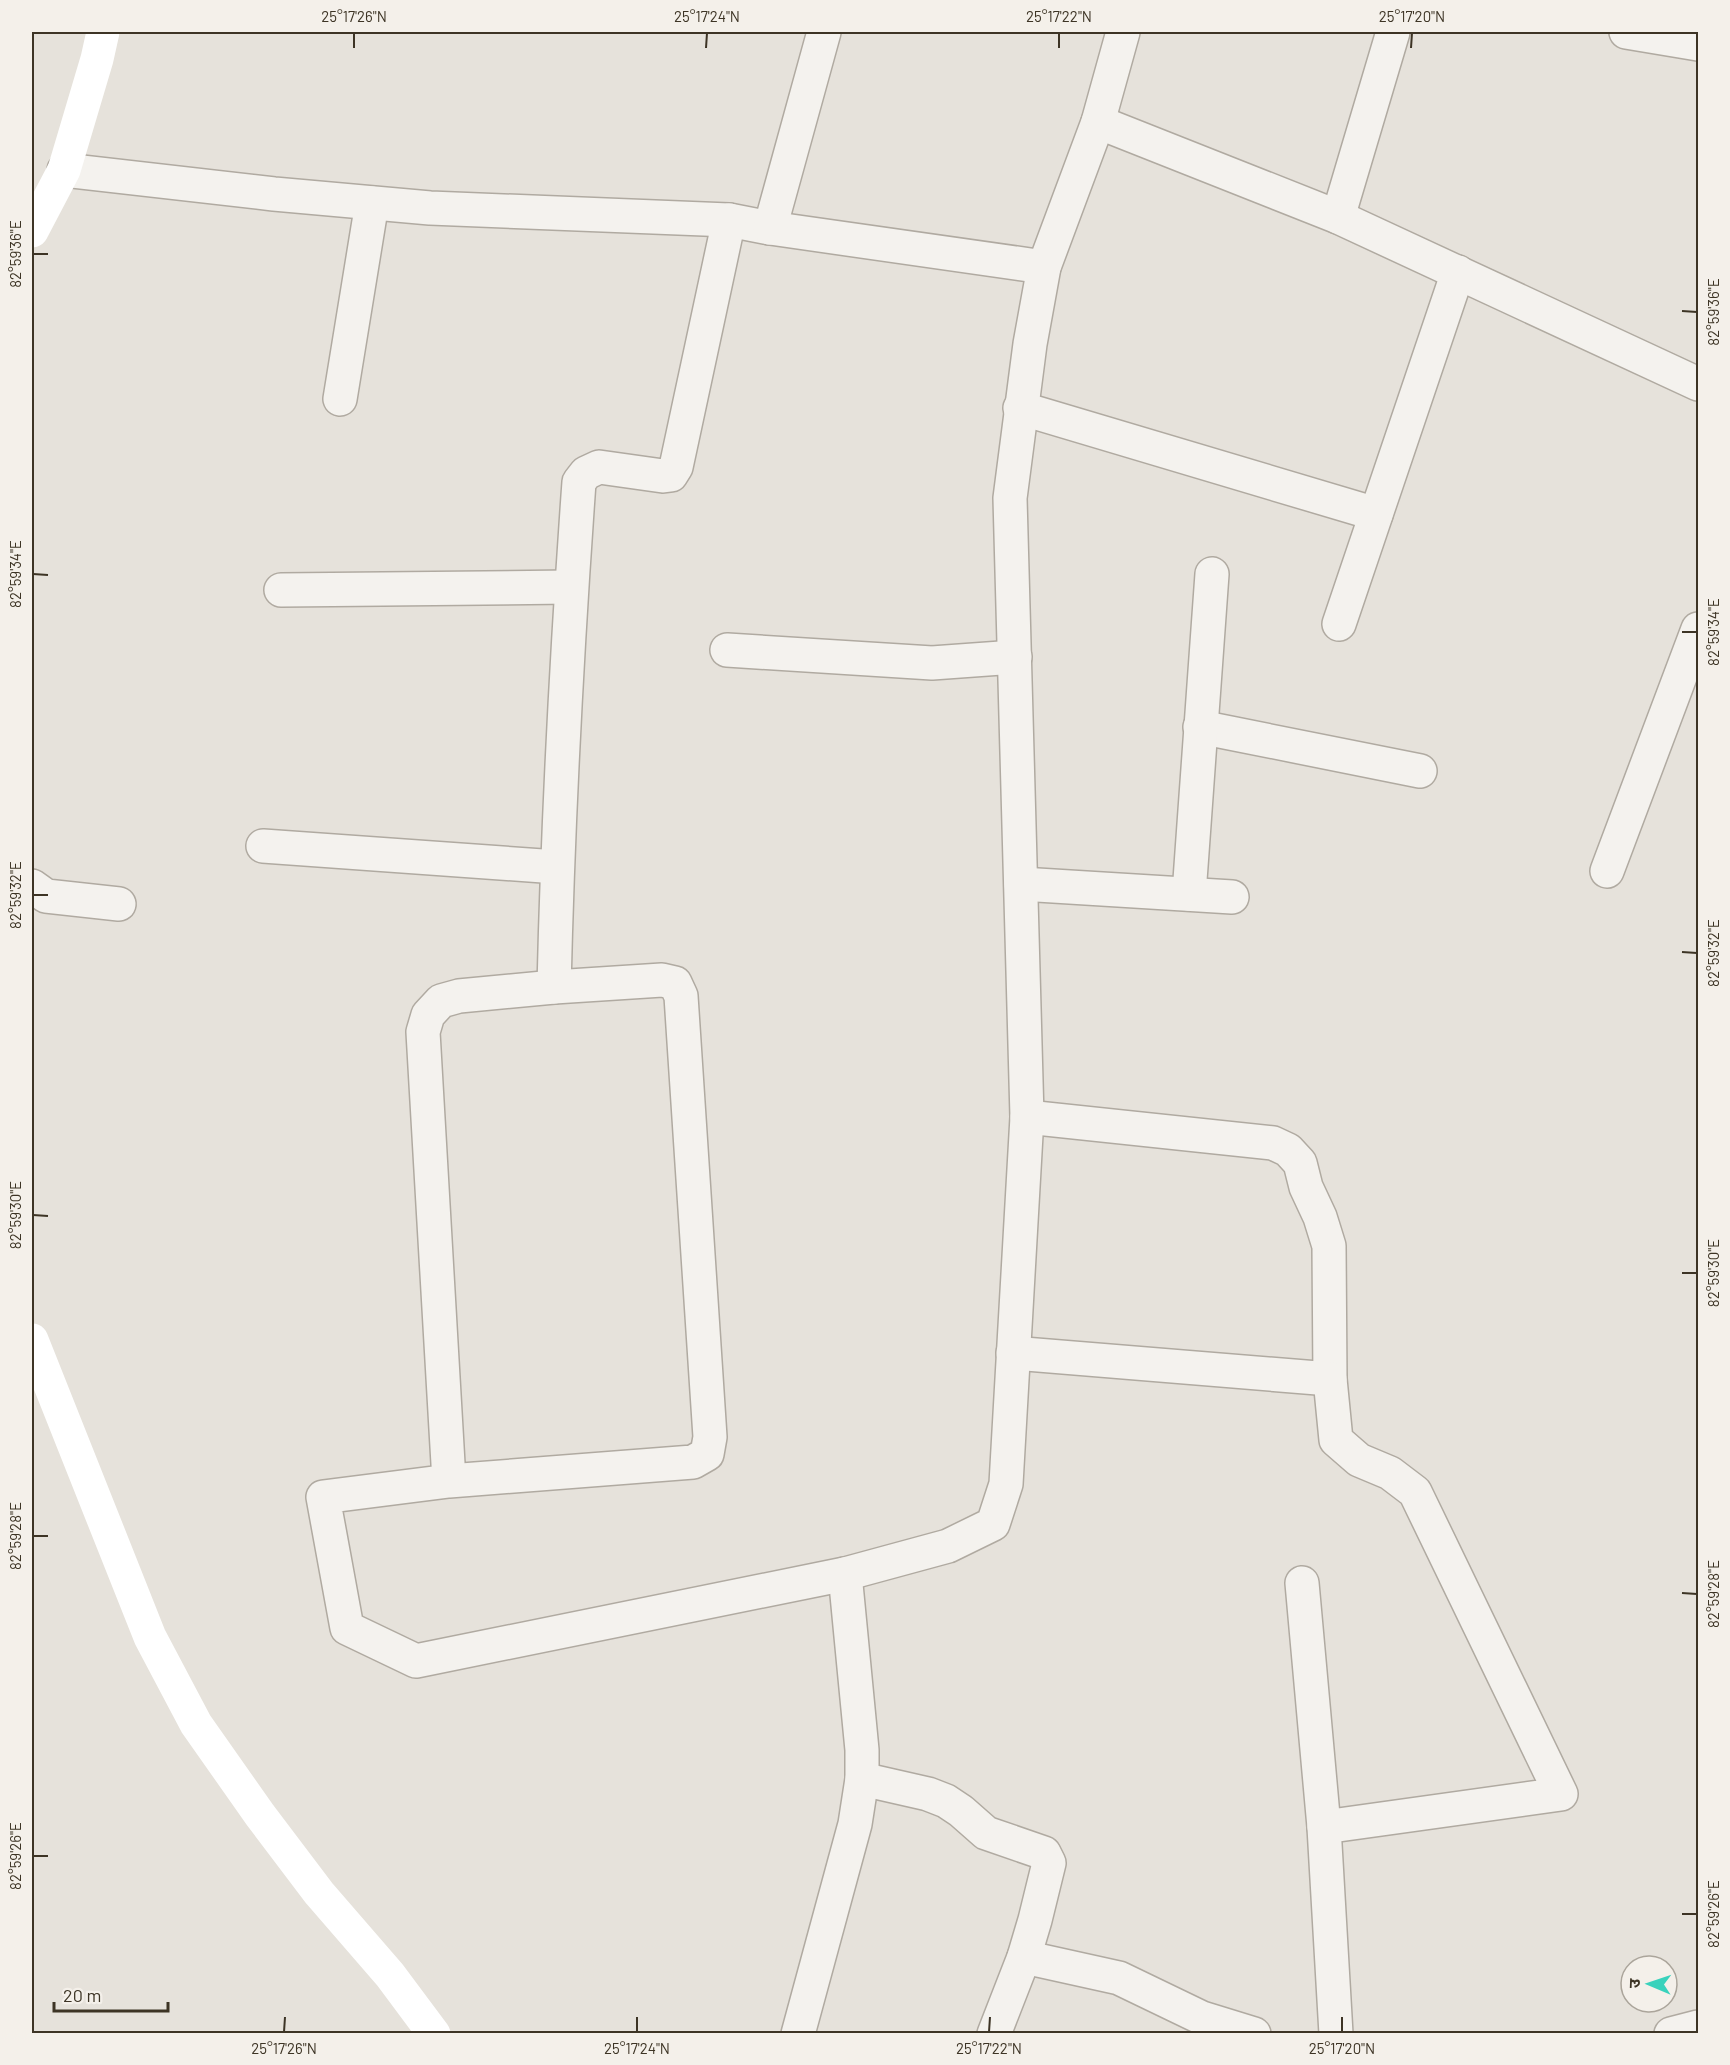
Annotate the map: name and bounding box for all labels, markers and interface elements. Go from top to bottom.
text: 25°17'26"N [321,7,387,25]
text: 25°17'24"N [674,7,740,25]
text: 25°17'22"N [1026,7,1092,25]
text: 25°17'20"N [1379,7,1445,25]
text: 82°59'36"E [6,220,24,288]
text: 82°59'36"E [1704,278,1722,346]
text: 82°59'34"E [6,540,24,608]
text: 82°59'34"E [1704,598,1722,666]
text: 82°59'32"E [6,861,24,929]
text: 82°59'32"E [1704,919,1722,987]
text: 82°59'30"E [6,1181,24,1249]
text: 82°59'30"E [1704,1239,1722,1307]
text: 82°59'28"E [6,1502,24,1570]
text: 82°59'28"E [1704,1560,1722,1628]
text: 82°59'26"E [6,1822,24,1890]
text: 82°59'26"E [1704,1880,1722,1948]
north arrow [1619,1954,1679,2014]
scale bar [54,1975,168,2013]
text: उ [1624,1978,1643,1988]
text: 20 m [63,1984,101,2006]
text: 25°17'26"N [251,2039,317,2057]
text: 25°17'24"N [604,2039,670,2057]
text: 25°17'22"N [956,2039,1022,2057]
text: 25°17'20"N [1309,2039,1375,2057]

